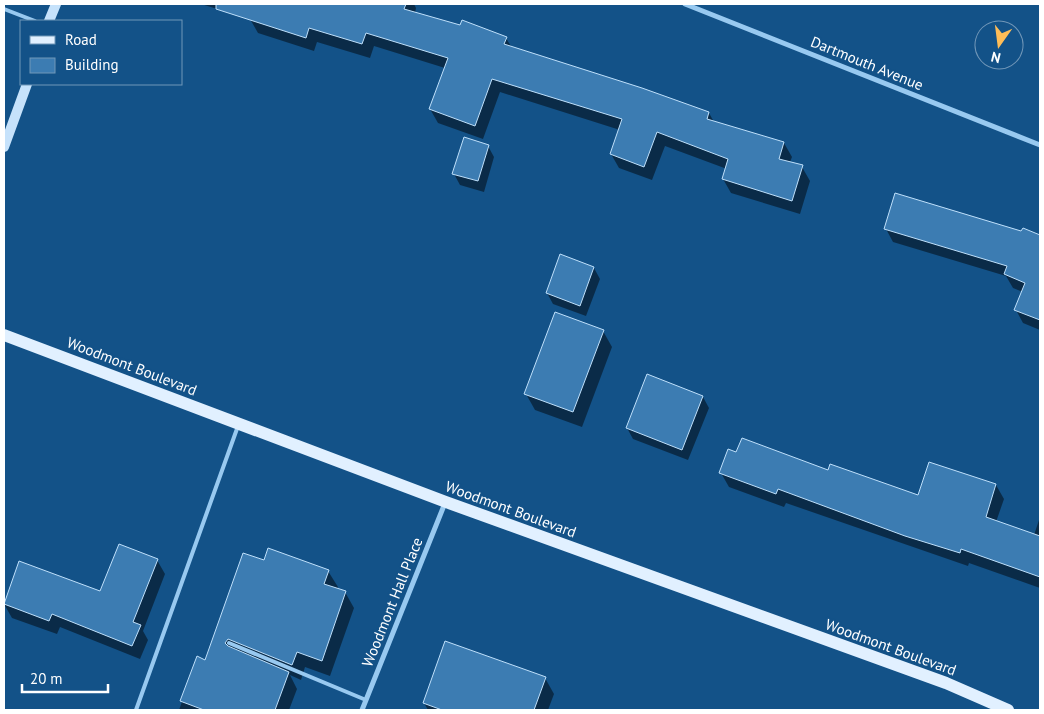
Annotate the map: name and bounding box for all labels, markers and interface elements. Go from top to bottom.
legend [20,20,182,85]
north arrow [974,20,1024,70]
text: Road [65,30,97,49]
street label: Dartmouth Avenue [808,32,926,94]
text: N [989,48,1002,67]
text: Building [65,55,119,74]
street label: Woodmont Boulevard [64,332,200,400]
street label: Woodmont Boulevard [443,476,579,542]
street label: Woodmont Hall Place [357,534,427,670]
street label: Woodmont Boulevard [823,614,959,680]
scale bar [22,662,109,694]
text: 20 m [30,669,63,688]

